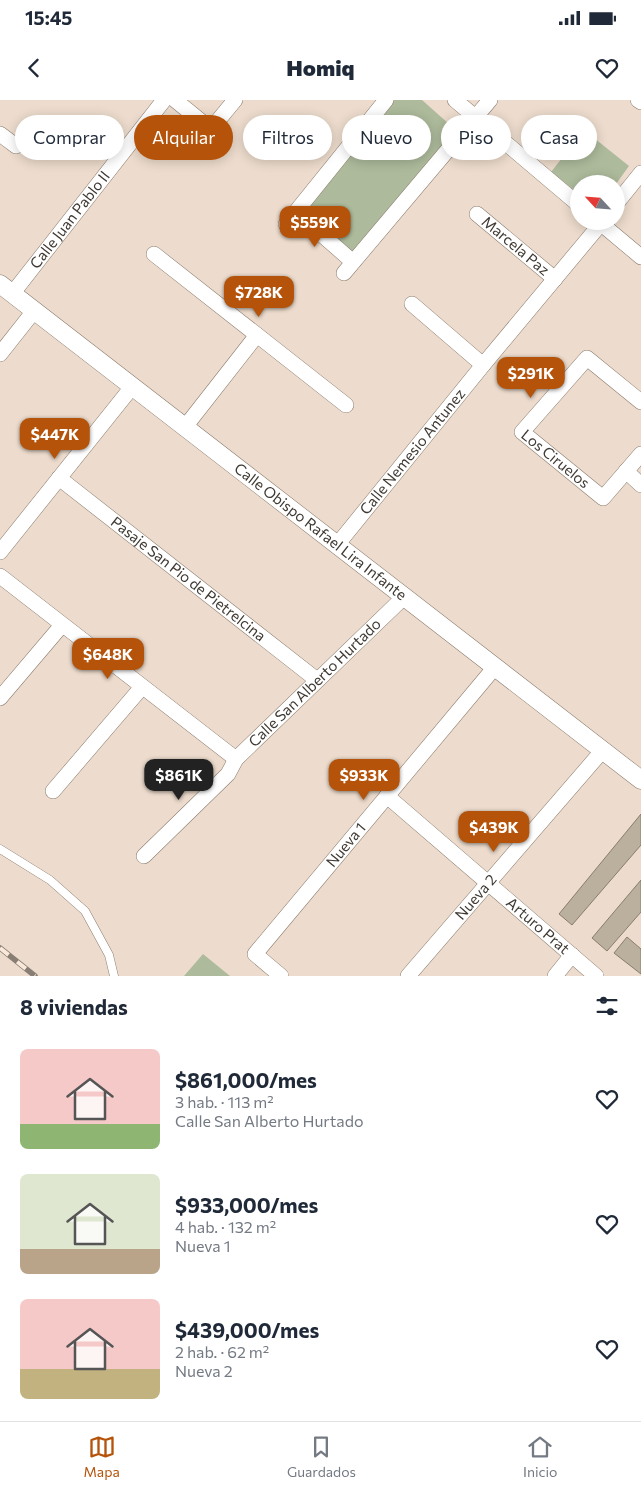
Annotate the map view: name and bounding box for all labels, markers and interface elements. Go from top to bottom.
text: 15:45 [25,6,72,29]
icon: back [20,54,48,82]
text: Homiq [286,54,355,81]
icon: heart [593,54,621,82]
chip: Comprar [15,115,124,160]
chip: Alquilar [134,115,233,160]
chip: Filtros [243,115,332,160]
chip: Nuevo [342,115,431,160]
chip: Piso [441,115,511,160]
chip: Casa [521,115,597,160]
street label: Calle Juan Pablo II [25,167,113,272]
north arrow [570,175,625,230]
map controls [570,175,625,230]
pin: $559K [280,206,350,248]
text: $559K [291,212,339,231]
street label: Marcela Paz [479,212,553,279]
pin: $728K [224,276,294,318]
text: $728K [235,282,283,301]
pin: $291K [496,356,566,399]
text: $291K [508,363,554,382]
street label: Calle Nemesio Antunez [355,385,468,518]
pin: $447K [20,418,90,460]
text: $447K [31,424,79,443]
street label: Los Ciruelos [518,425,594,492]
street label: Calle Obispo Rafael Lira Infante [231,459,411,603]
street label: Pasaje San Pio de Pietrelcina [108,512,270,645]
street label: Calle San Alberto Hurtado [244,614,384,750]
pin: $648K [73,638,143,680]
text: $648K [83,644,133,663]
pin: $861K [144,758,214,801]
pin: $933K [329,758,399,801]
text: $861K [155,765,203,784]
text: $933K [340,765,388,784]
pin: $439K [459,810,529,853]
text: $439K [469,817,519,836]
street label: Nueva 1 [322,819,369,870]
street label: Nueva 2 [451,870,500,923]
street label: Arturo Prat [503,893,574,957]
icon: filters [593,992,621,1020]
text: 8 viviendas [20,994,128,1019]
text: $861,000/mes [175,1067,317,1092]
icon: home [60,1069,120,1129]
icon: heart [593,1085,621,1113]
text: 3 hab. · 113 m² [175,1092,274,1111]
text: Calle San Alberto Hurtado [175,1111,363,1130]
text: $933,000/mes [175,1192,318,1217]
icon: home [60,1194,120,1254]
icon: heart [593,1210,621,1238]
text: 4 hab. · 132 m² [175,1217,276,1236]
text: Nueva 1 [175,1236,231,1255]
text: $439,000/mes [175,1317,319,1342]
icon: home [60,1319,120,1379]
icon: heart [593,1335,621,1363]
text: 2 hab. · 62 m² [175,1342,269,1361]
text: Nueva 2 [175,1361,233,1380]
tab: Mapa [84,1433,120,1480]
tab: Guardados [287,1433,356,1480]
tab: Inicio [523,1433,557,1480]

